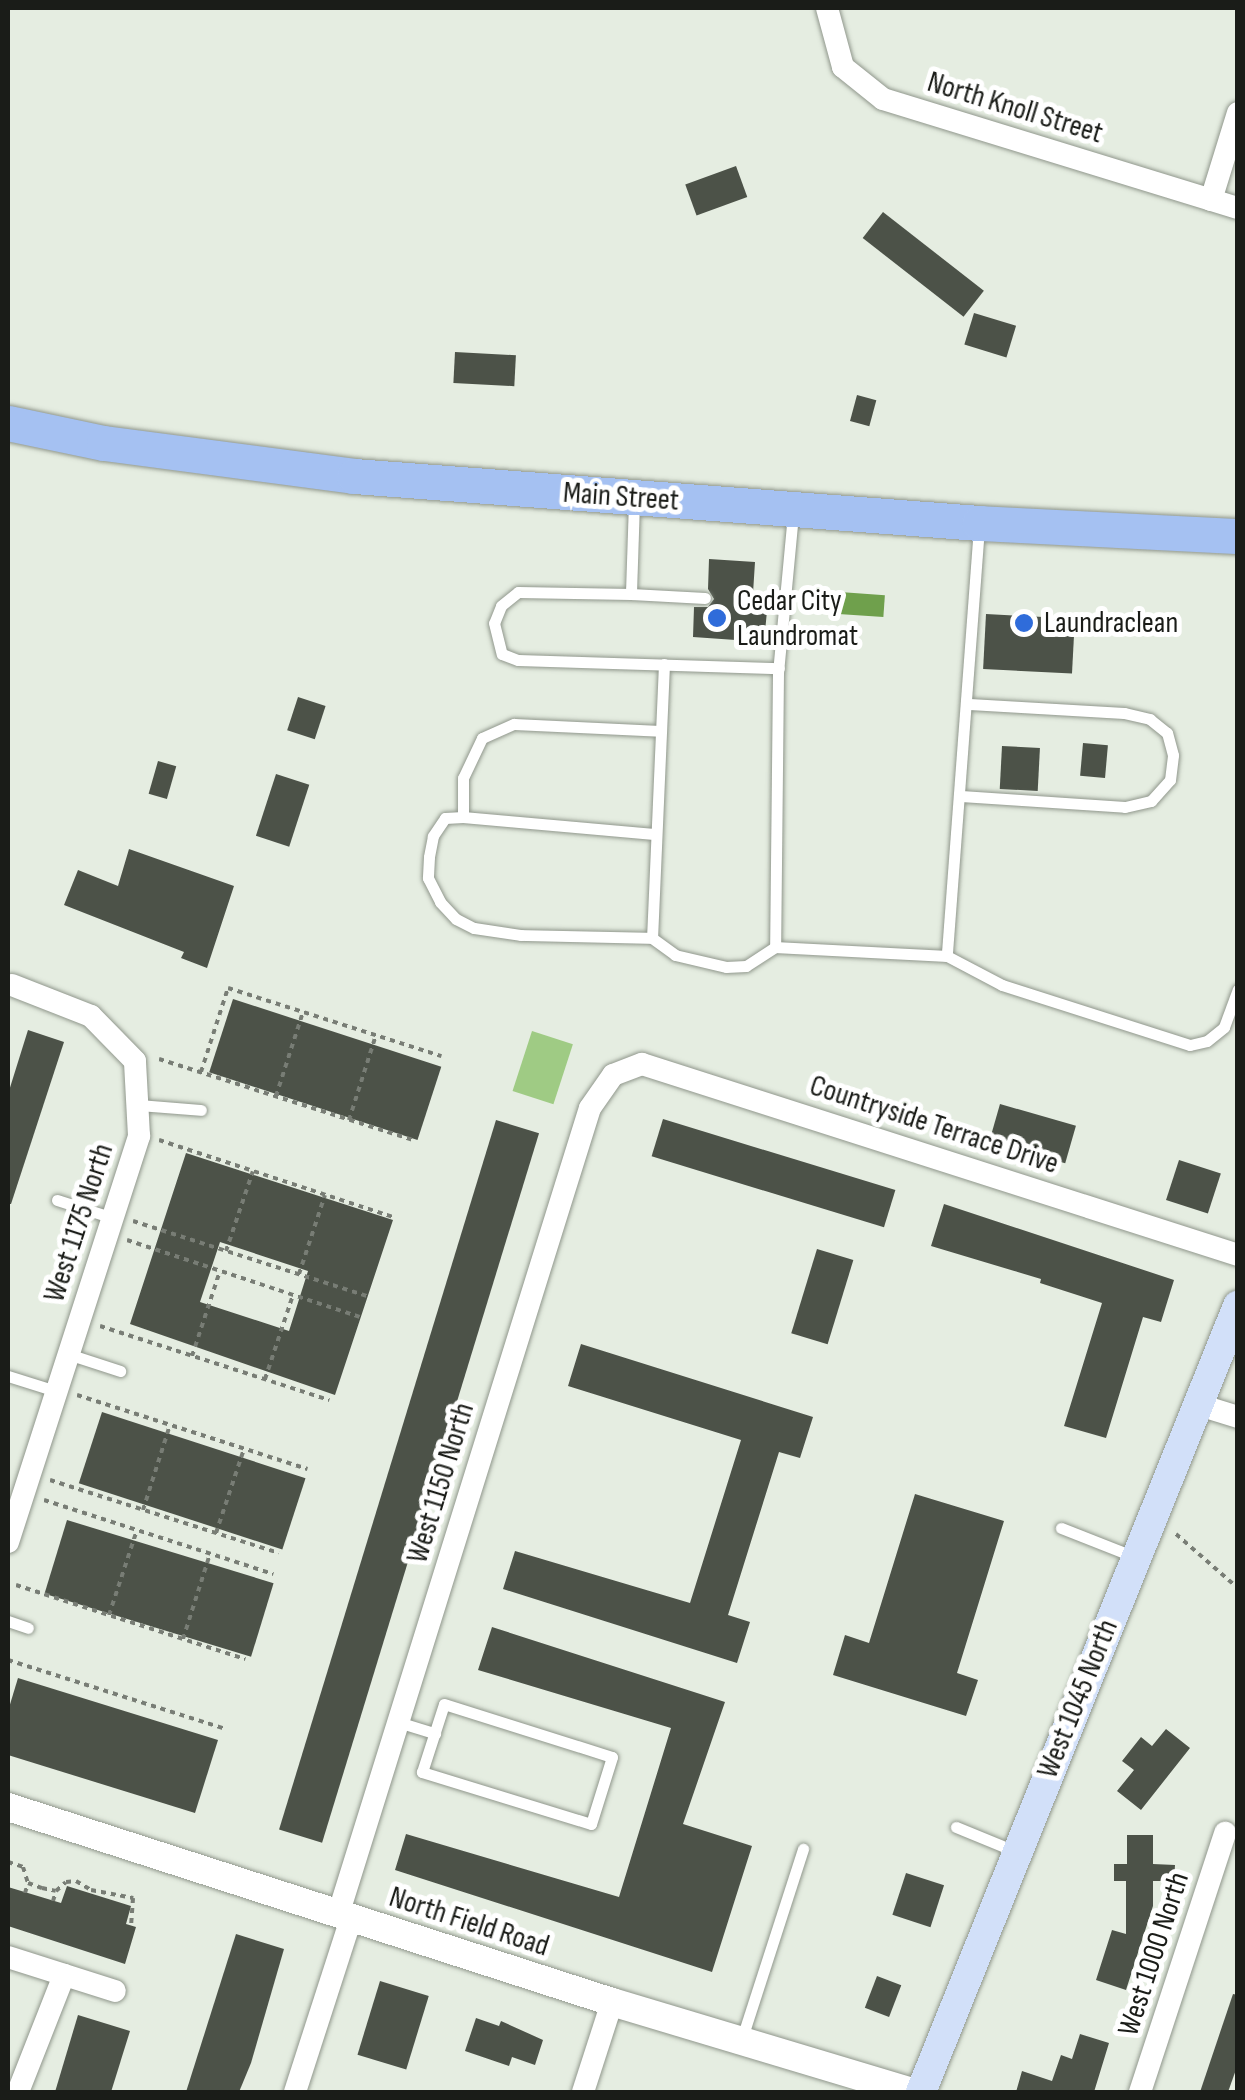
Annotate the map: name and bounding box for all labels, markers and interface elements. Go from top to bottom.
street label: North Knoll Street [923,64,1107,152]
street label: Main Street [562,475,680,519]
place label: Cedar City Laundromat [737,583,858,654]
place label: Laundraclean [1044,605,1178,641]
marker: Cedar City Laundromat [706,607,728,629]
marker: Laundraclean [1013,612,1035,634]
street label: Countryside Terrace Drive [805,1068,1063,1182]
street label: West 1175 North [37,1139,121,1307]
street label: West 1150 North [400,1399,482,1567]
street label: West 1045 North [1030,1614,1126,1784]
street label: West 1000 North [1111,1868,1197,2040]
street label: North Field Road [385,1879,553,1965]

